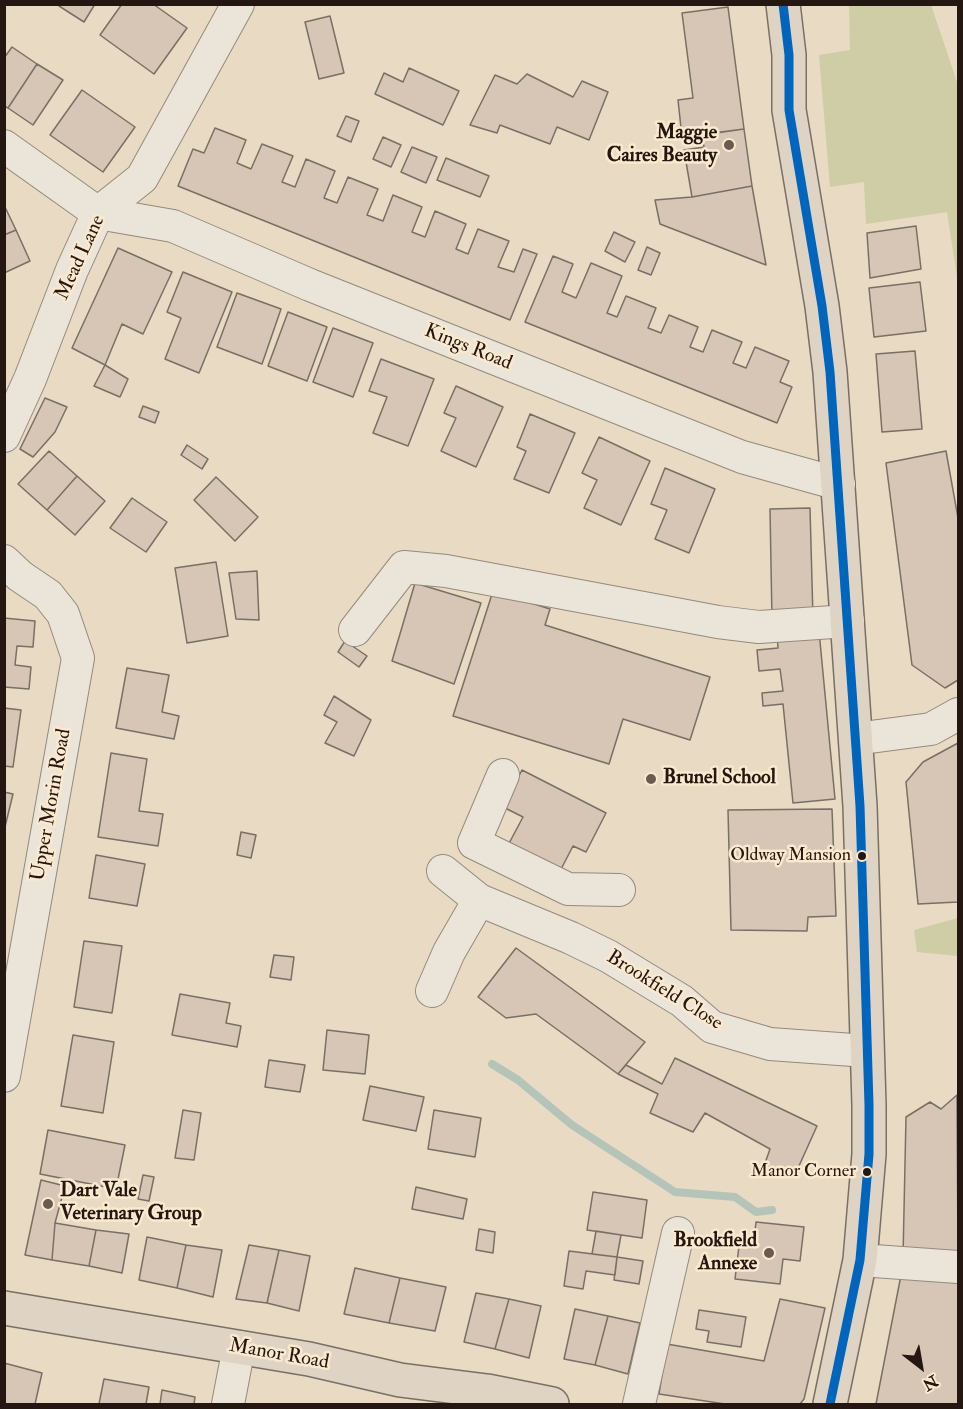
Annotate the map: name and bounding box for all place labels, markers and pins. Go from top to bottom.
place label: Maggie Caires Beauty [607,122,717,169]
marker: Maggie Caires Beauty [722,138,736,152]
place label: Brunel School [663,767,776,791]
marker: Brunel School [644,772,658,786]
place label: Oldway Mansion [730,845,851,867]
marker: Oldway Mansion [856,850,868,862]
place label: Manor Corner [751,1161,856,1183]
marker: Manor Corner [861,1166,873,1178]
place label: Dart Vale Veterinary Group [60,1180,202,1227]
marker: Dart Vale Veterinary Group [41,1197,55,1211]
place label: Brookfield Annexe [674,1230,757,1277]
marker: Brookfield Annexe [762,1246,776,1260]

